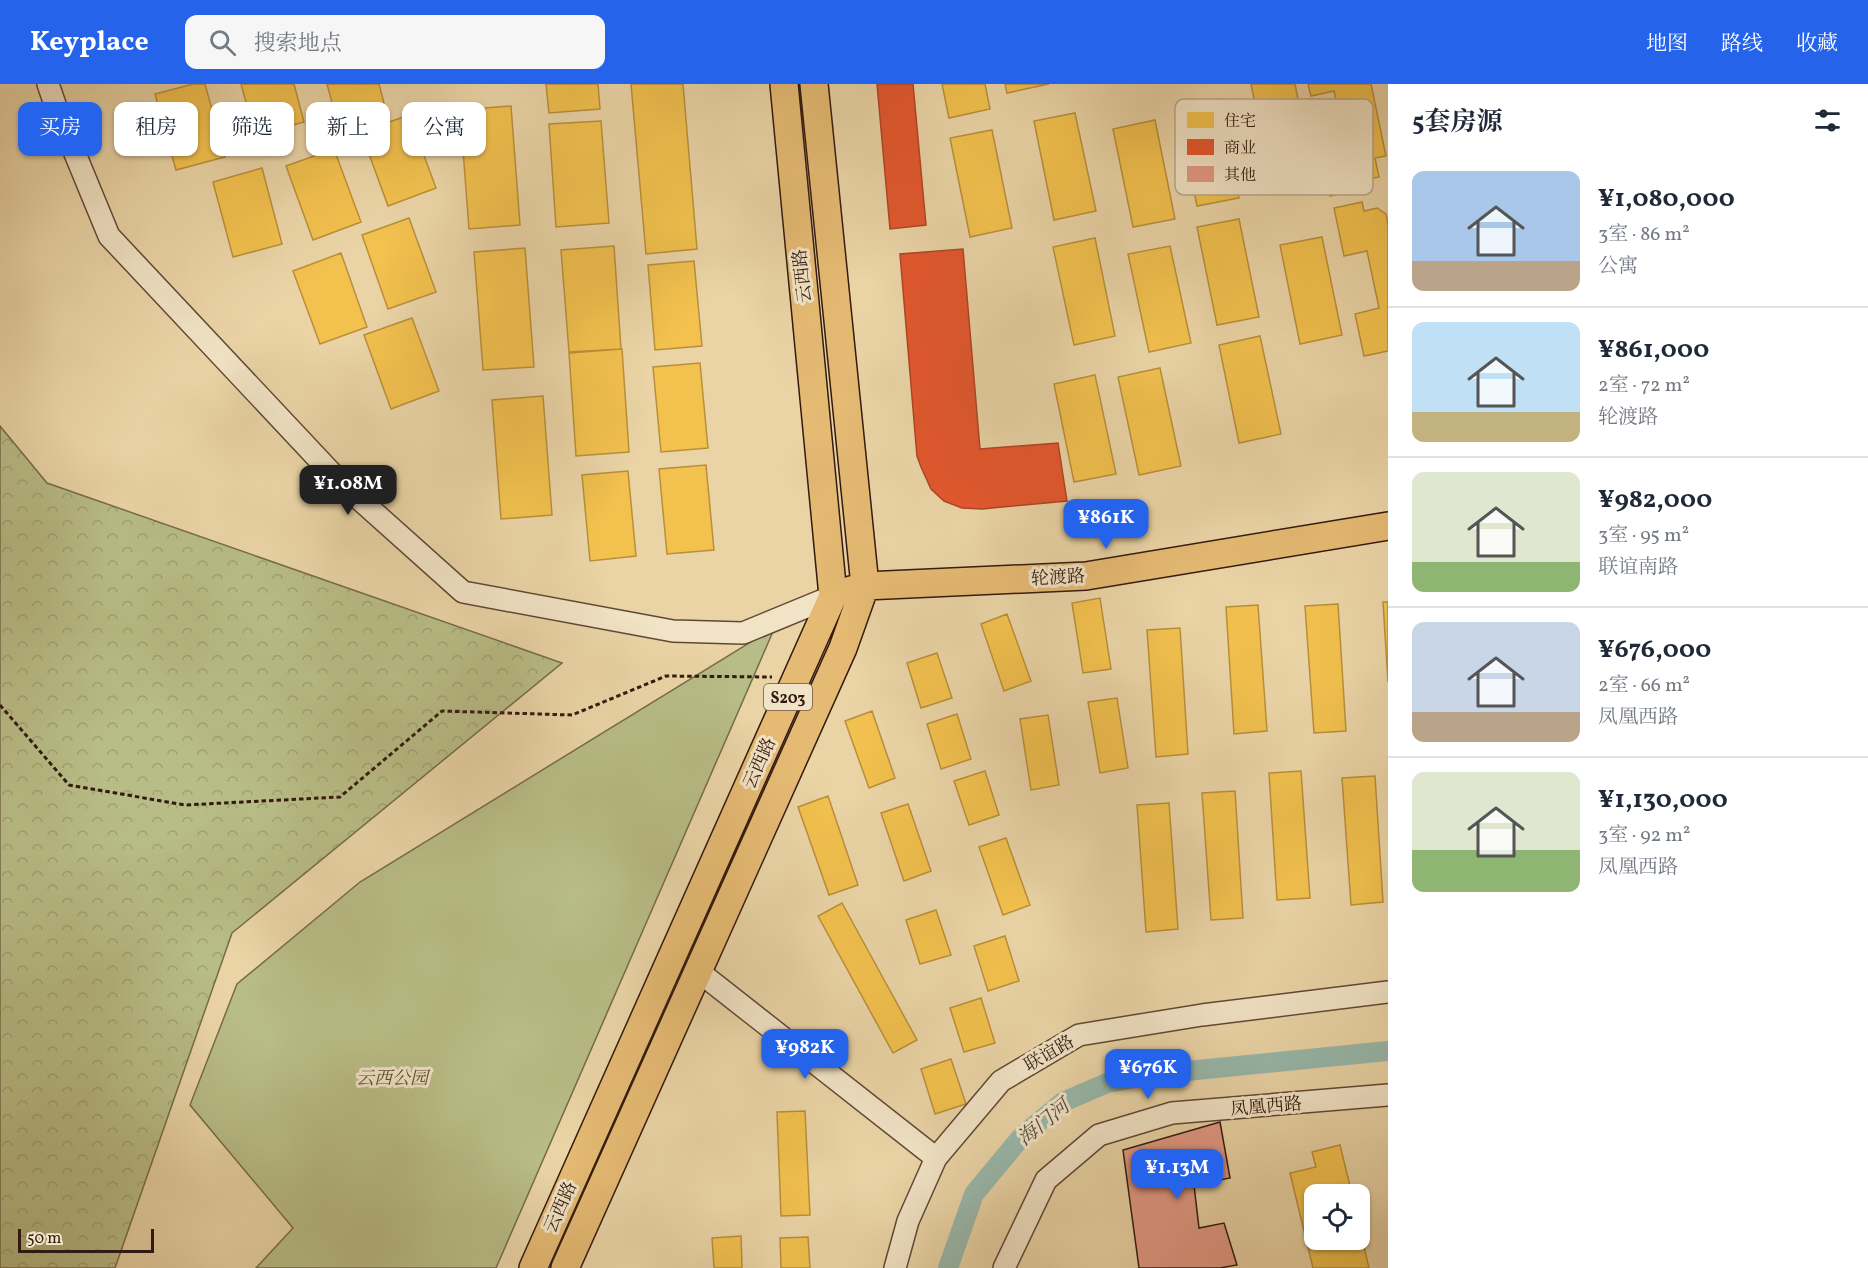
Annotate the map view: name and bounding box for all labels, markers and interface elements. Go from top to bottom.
search box [185,15,605,69]
text: Keyplace [30,23,149,62]
icon: search [206,26,239,59]
text: 搜索地点 [254,29,342,60]
text: 地图 [1646,30,1688,59]
text: 路线 [1721,30,1763,59]
text: 收藏 [1796,30,1838,59]
legend [1175,99,1373,195]
chip: 买房 [18,102,102,156]
chip: 租房 [114,102,198,156]
chip: 筛选 [210,102,294,156]
chip: 新上 [306,102,390,156]
chip: 公寓 [402,102,486,156]
icon: filters [1811,104,1844,137]
text: 5套房源 [1412,105,1503,141]
text: 住宅 [1224,111,1256,133]
text: 商业 [1224,138,1256,160]
text: 其他 [1224,165,1256,187]
text: ¥1,080,000 [1598,181,1735,217]
icon: home [1460,195,1532,267]
text: 3室 · 86 m² [1598,221,1690,249]
street label: 云西路 [788,248,819,304]
text: 公寓 [1598,253,1638,281]
text: ¥861,000 [1598,332,1709,368]
icon: home [1460,346,1532,418]
text: 2室 · 72 m² [1598,372,1690,400]
text: 轮渡路 [1598,404,1658,432]
pin: ¥1.08M [299,465,397,516]
text: ¥1.08M [314,470,382,498]
text: ¥982,000 [1598,482,1712,518]
icon: home [1460,496,1532,568]
pin: ¥861K [1064,499,1148,550]
text: ¥861K [1077,504,1135,532]
text: 3室 · 95 m² [1598,522,1689,550]
text: 联谊南路 [1598,554,1678,582]
street label: 轮渡路 [1030,565,1086,592]
text: ¥676,000 [1598,632,1711,668]
icon: home [1460,646,1532,718]
text: 2室 · 66 m² [1598,672,1690,700]
road number: S203 [764,684,812,710]
text: 凤凰西路 [1598,704,1678,732]
street label: 云西路 [738,734,783,793]
text: ¥1,130,000 [1598,782,1728,818]
icon: home [1460,796,1532,868]
text: 3室 · 92 m² [1598,822,1690,850]
text: 凤凰西路 [1598,854,1678,882]
pin: ¥982K [763,1029,847,1080]
street label: 联谊路 [1020,1030,1079,1079]
text: ¥982K [775,1034,835,1062]
pin: ¥676K [1106,1049,1190,1100]
text: ¥676K [1119,1054,1177,1082]
park label: 云西公园 [356,1067,431,1092]
water label: 海门河 [1012,1092,1079,1153]
street label: 凤凰西路 [1229,1092,1303,1123]
pin: ¥1.13M [1128,1149,1226,1200]
text: ¥1.13M [1145,1154,1209,1182]
street label: 云西路 [539,1178,584,1237]
map controls [1304,1184,1370,1250]
button: locate [1304,1184,1370,1250]
scale bar [18,1226,154,1254]
text: 50 m [27,1228,61,1250]

